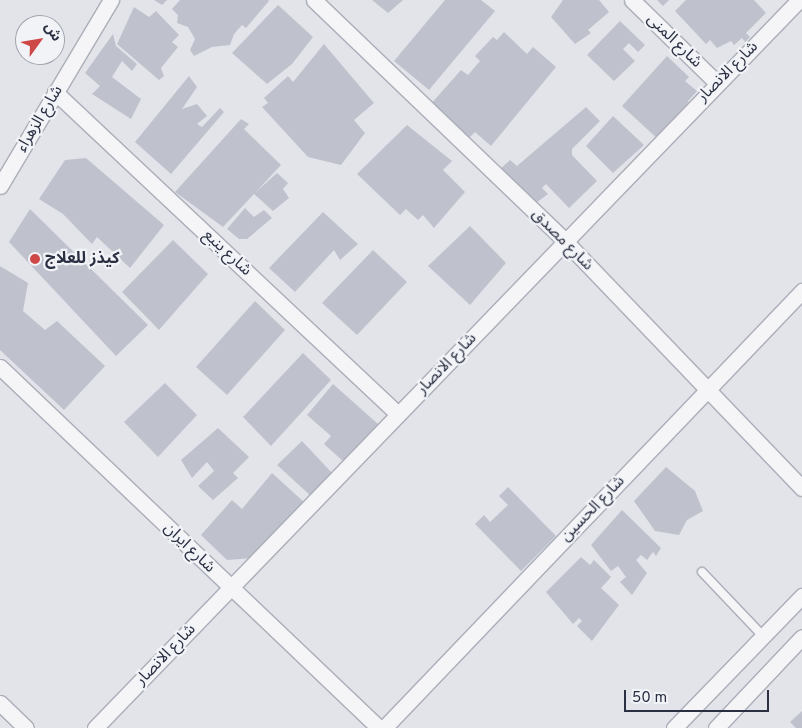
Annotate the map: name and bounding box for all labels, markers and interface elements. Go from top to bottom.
street label: شارع المنى [642,10,706,72]
north arrow [15,15,65,65]
text: ش [40,20,65,45]
street label: شارع الانصار [694,38,762,106]
street label: شارع الزهراء [13,82,67,156]
street label: شارع مصدق [527,205,597,275]
street label: شارع ينبع [199,226,255,280]
place label: كيذز للعلاج [45,249,119,269]
marker: كيذز للعلاج [29,253,41,265]
street label: شارع الانصار [413,329,481,399]
street label: شارع الحسين [557,472,629,546]
street label: شارع ايران [159,519,219,577]
street label: شارع الانصار [132,620,200,690]
scale bar [627,680,772,712]
text: 50 m [632,689,667,708]

